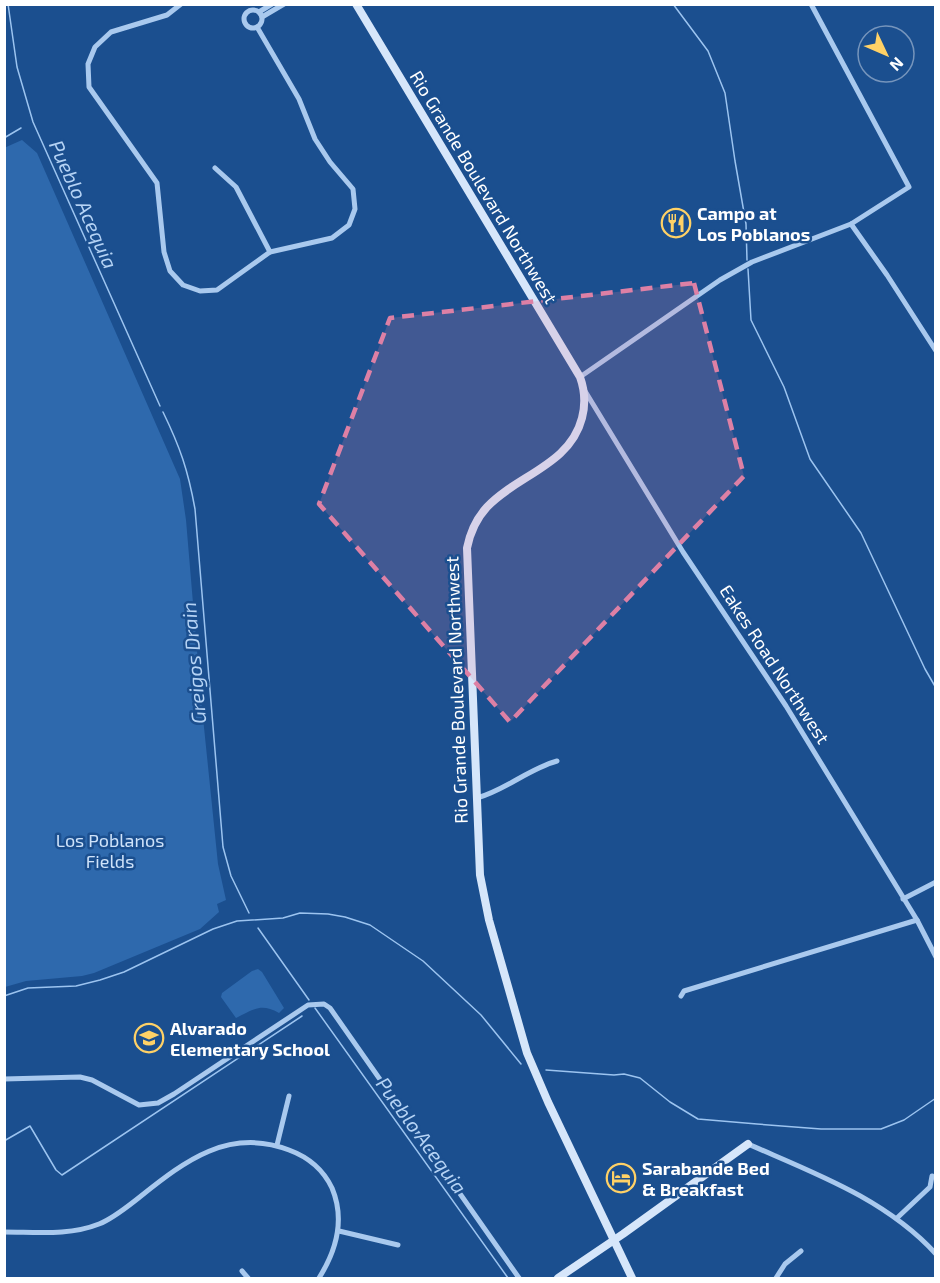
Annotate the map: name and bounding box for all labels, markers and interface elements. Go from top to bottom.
north arrow [856,24,916,84]
text: N [886,54,908,76]
street label: Rio Grande Boulevard Northwest [406,67,562,308]
water label: Pueblo Acequia [45,136,123,272]
place label: Campo at Los Poblanos [697,202,810,245]
restaurant icon: Campo at Los Poblanos [660,207,692,239]
street label: Rio Grande Boulevard Northwest [440,556,472,824]
street label: Eakes Road Northwest [715,580,835,748]
water label: Greigos Drain [176,601,210,725]
park label: Los Poblanos Fields [56,829,164,872]
place label: Alvarado Elementary School [170,1017,330,1060]
school or university icon: Alvarado Elementary School [133,1022,165,1054]
water label: Pueblo Acequia [372,1072,472,1198]
place label: Sarabande Bed & Breakfast [642,1157,770,1200]
hotel icon: Sarabande Bed & Breakfast [605,1162,637,1194]

